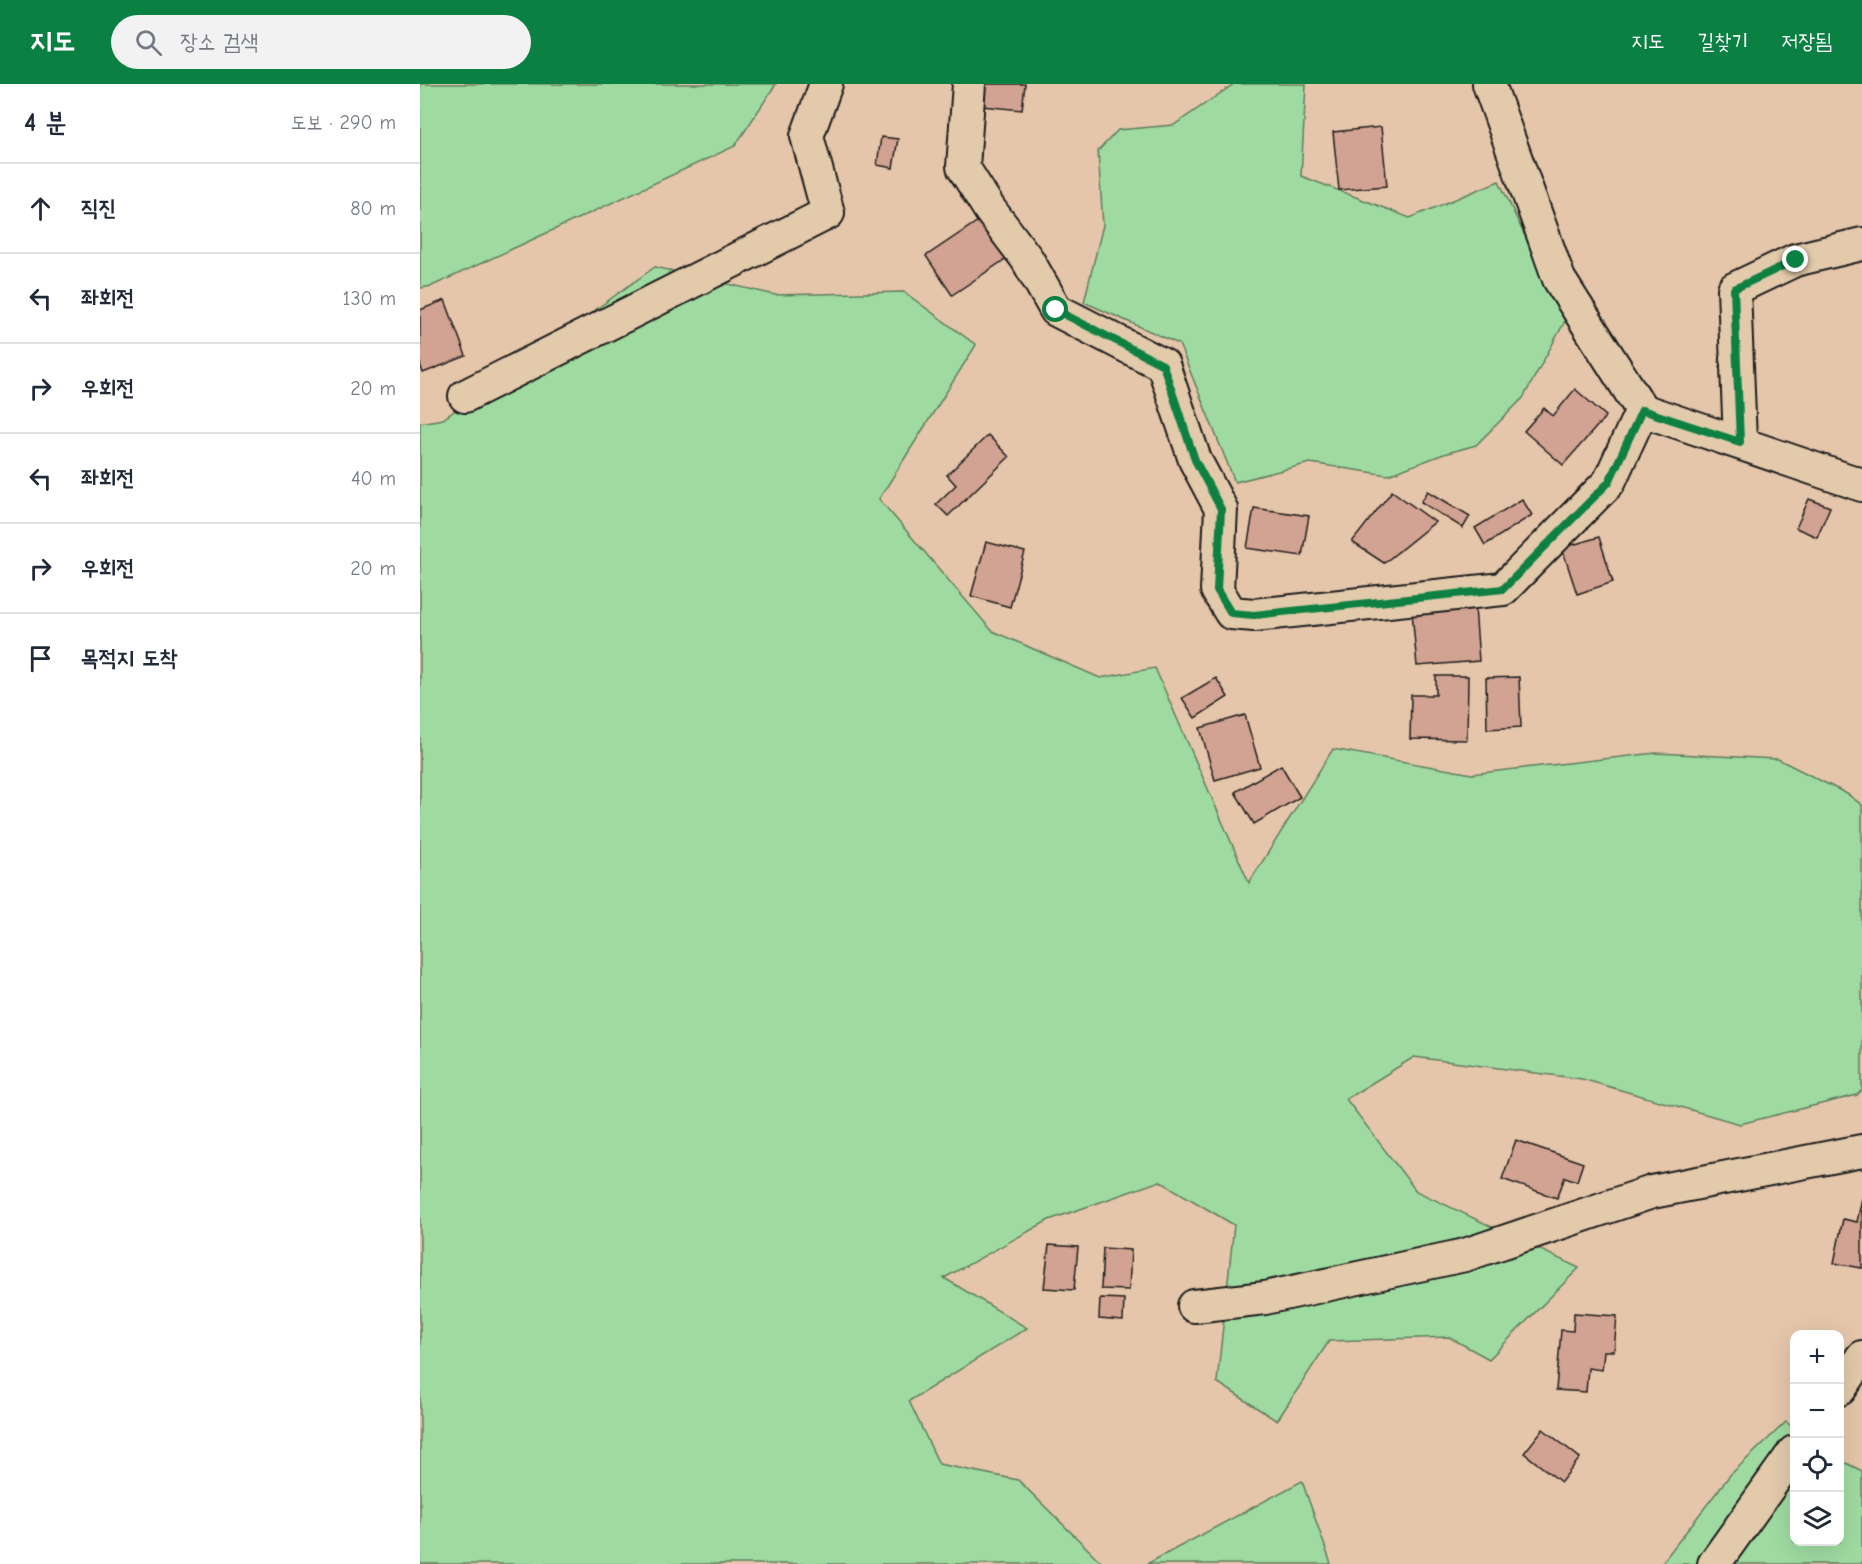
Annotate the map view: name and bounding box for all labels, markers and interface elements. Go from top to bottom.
search box [111,15,531,69]
text: 지도 [30,25,75,57]
icon: search [132,26,165,59]
text: 장소 검색 [180,29,258,55]
text: 지도 [1631,29,1665,53]
text: 길찾기 [1698,29,1748,53]
text: 저장됨 [1781,29,1832,53]
text: 4 분 [24,108,66,138]
text: 도보 · 290 m [290,111,396,134]
icon: ahead [24,192,57,225]
text: 직진 [81,195,116,221]
text: 80 m [350,197,396,220]
route end [1782,246,1808,272]
icon: left [24,282,57,315]
text: 좌회전 [81,285,134,311]
text: 130 m [343,287,396,310]
route start [1042,296,1068,322]
icon: right [24,372,57,405]
text: 우회전 [81,375,134,401]
text: 20 m [350,377,396,400]
icon: left [24,462,57,495]
text: 좌회전 [81,465,134,491]
text: 40 m [351,467,396,490]
icon: right [24,552,57,585]
text: 우회전 [81,555,134,581]
text: 20 m [350,557,396,580]
icon: arrive [24,642,57,675]
text: 목적지 도착 [81,645,177,671]
map controls [1790,1330,1844,1546]
button: + [1790,1330,1844,1384]
button: − [1790,1384,1844,1438]
button: locate [1790,1438,1844,1492]
button: layers [1790,1492,1844,1546]

